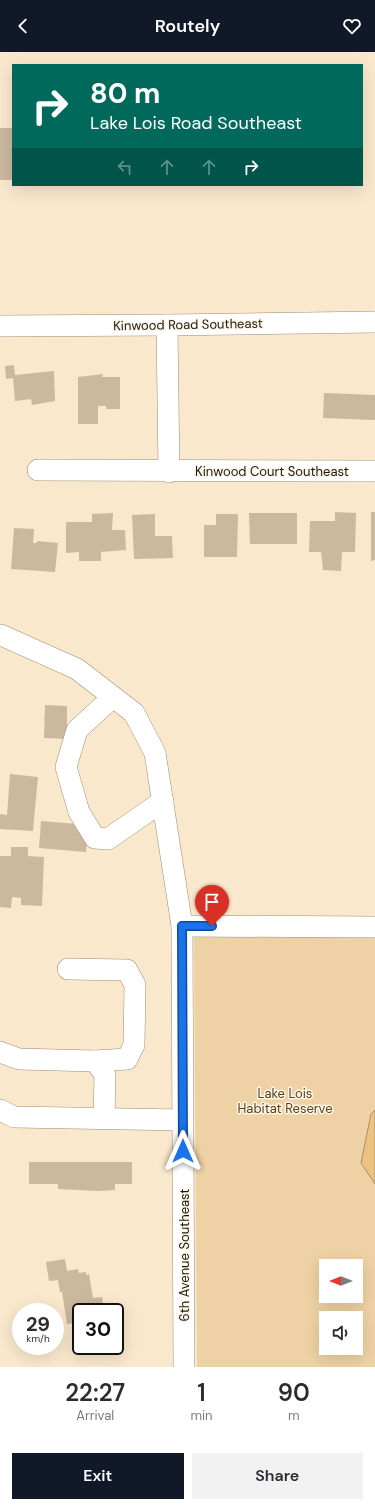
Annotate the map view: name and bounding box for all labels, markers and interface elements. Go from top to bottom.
text: Routely [155,14,220,38]
icon: back [12,15,34,37]
icon: heart [341,15,363,37]
text: 80 m [90,75,160,112]
icon: right [24,80,76,132]
text: Lake Lois Road Southeast [90,111,302,135]
icon: left [114,156,136,178]
icon: ahead [156,156,178,178]
icon: ahead [198,156,220,178]
icon: right [240,156,262,178]
street label: Kinwood Road Southeast [113,315,263,334]
street label: Kinwood Court Southeast [195,463,349,480]
pin [195,885,229,926]
icon: arrive [201,891,223,913]
park label: Lake Lois Habitat Reserve [237,1085,333,1117]
position arrow [162,1130,204,1172]
street label: 6th Avenue Southeast [176,1189,193,1321]
north arrow [319,1259,363,1303]
map controls [319,1259,363,1355]
speed limit sign: 30 [72,1303,124,1355]
text: 29 [26,1311,50,1337]
button: sound [319,1311,363,1355]
text: km/h [26,1332,50,1345]
text: 22:27 [65,1377,125,1408]
text: 1 [197,1377,206,1408]
text: 90 [278,1377,310,1408]
text: Arrival [76,1407,114,1424]
text: min [190,1407,213,1424]
text: m [288,1407,300,1424]
button: Exit [12,1453,184,1499]
button: Share [192,1453,363,1499]

